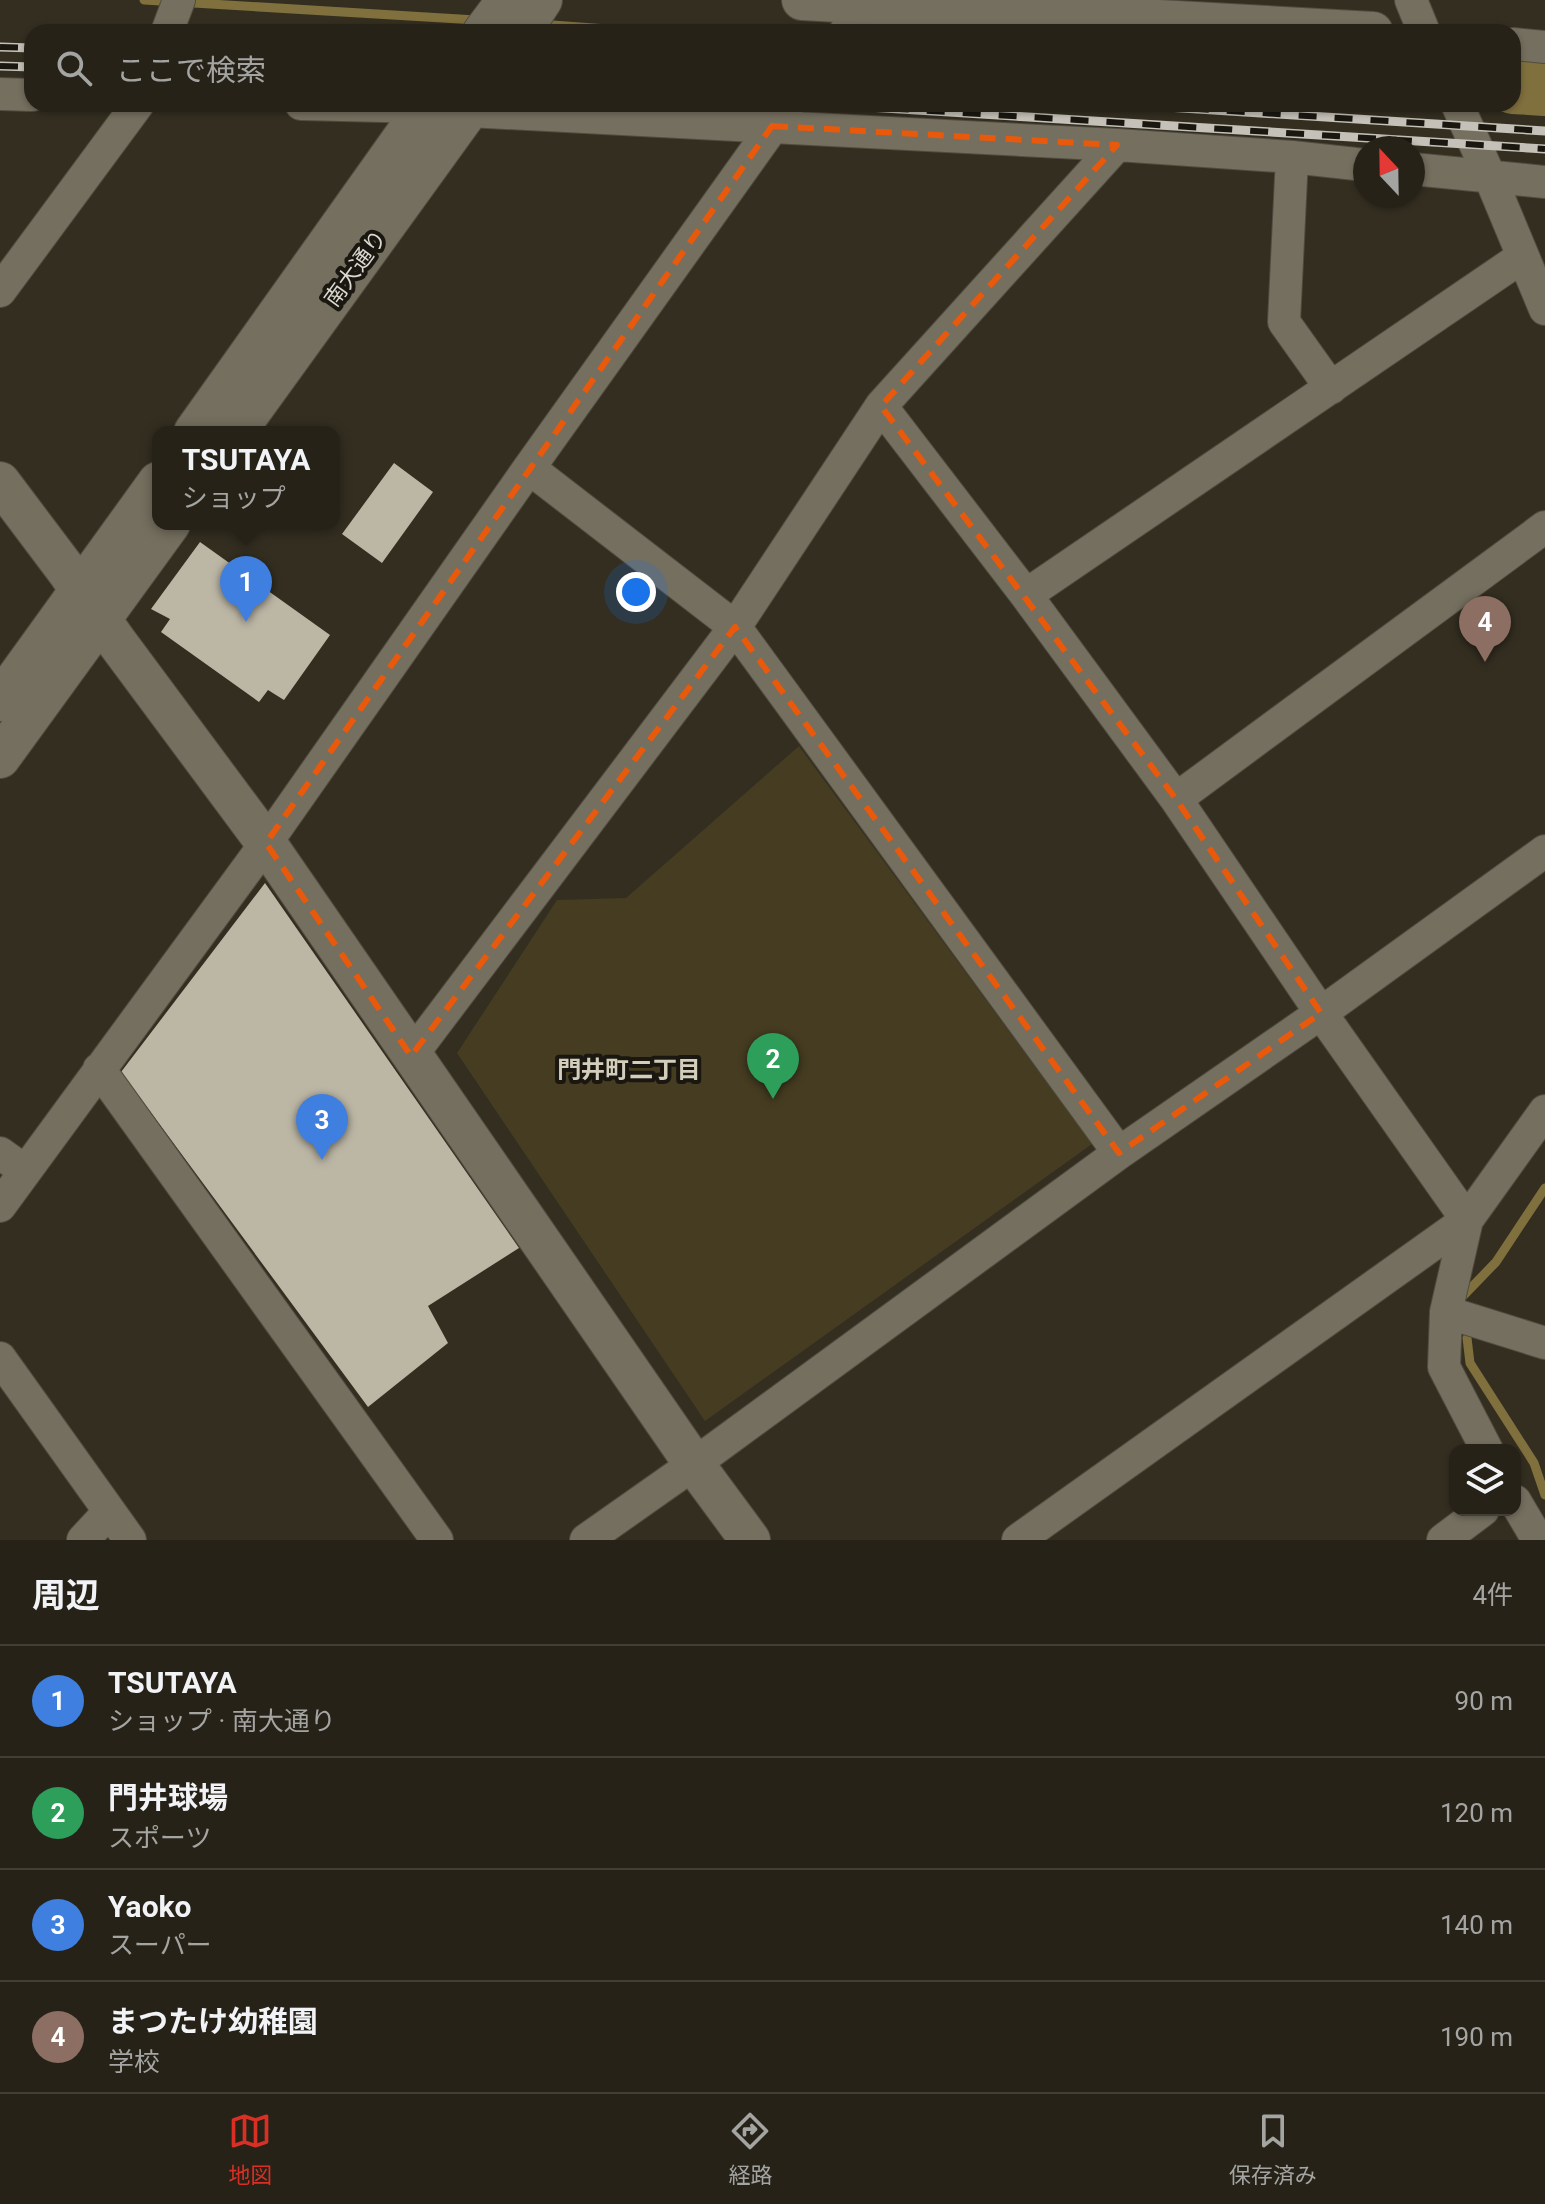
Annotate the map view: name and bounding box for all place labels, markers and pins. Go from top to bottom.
pin: 1 [220,556,272,622]
pin: 4 [1459,596,1511,662]
pin: 2 [747,1033,799,1099]
pin: 3 [296,1094,348,1160]

